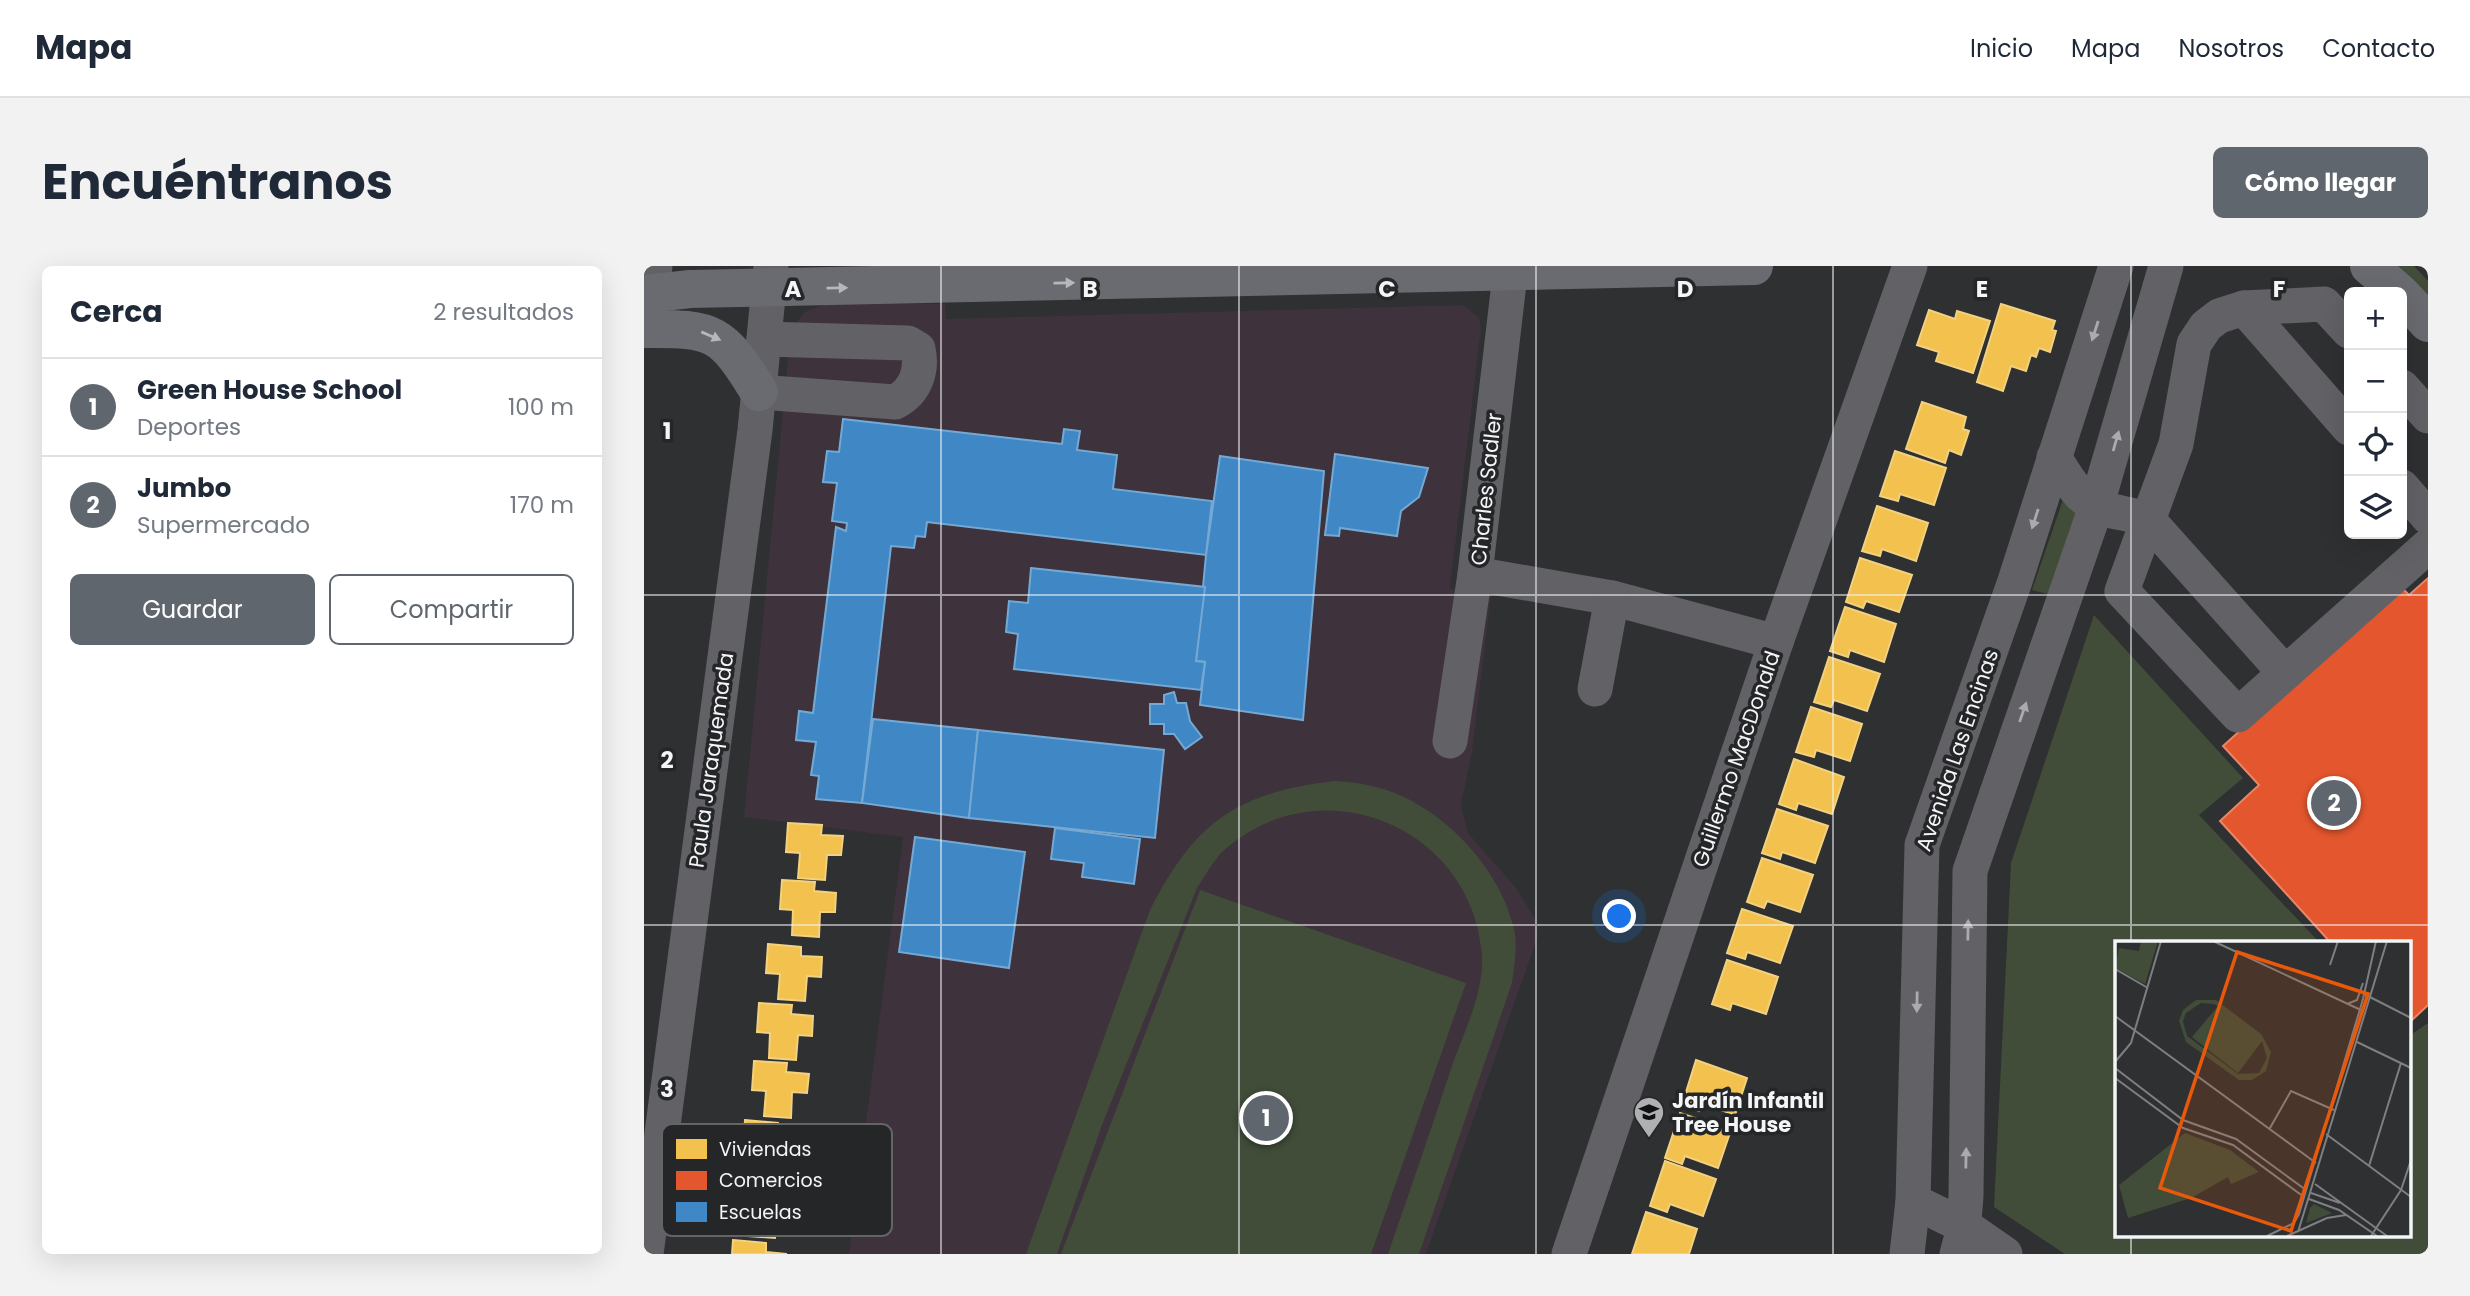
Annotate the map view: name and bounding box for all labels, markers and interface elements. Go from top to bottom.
text: Mapa [35,24,133,71]
text: Inicio [1970,32,2033,65]
text: Mapa [2071,32,2140,65]
text: Nosotros [2178,32,2284,65]
text: Contacto [2322,32,2435,65]
button: Cómo llegar [2213,147,2428,218]
text: Encuéntranos [42,148,393,216]
text: A [785,273,802,305]
text: B [1082,273,1098,305]
text: C [1378,273,1396,305]
text: D [1677,273,1693,305]
text: E [1976,273,1988,305]
text: F [2273,273,2285,305]
one-way arrow [1053,277,1075,288]
one-way arrow [826,282,848,294]
map controls [2344,287,2407,539]
button: + [2344,287,2407,350]
text: Cerca [70,290,163,333]
text: 2 resultados [433,296,574,328]
one-way arrow [2090,321,2100,342]
one-way arrow [701,330,721,342]
button: − [2344,350,2407,413]
text: Green House School [137,372,402,408]
text: 1 [89,391,97,423]
text: 100 m [508,391,574,423]
text: Deportes [137,411,241,443]
street label: Charles Sadler [1464,411,1508,567]
button: locate [2344,413,2407,476]
text: 1 [663,415,671,447]
one-way arrow [2111,430,2121,451]
text: Jumbo [137,470,231,506]
button: layers [2344,476,2407,539]
text: 2 [86,489,100,521]
text: 170 m [510,489,574,521]
one-way arrow [2029,508,2039,529]
text: Supermercado [137,509,310,541]
button: Guardar [70,574,315,645]
button: Compartir [329,574,574,645]
street label: Avenida Las Encinas [1909,645,2005,855]
street label: Guillermo MacDonald [1685,647,1787,871]
street label: Paula Jaraquemada [682,651,740,869]
one-way arrow [2018,701,2029,722]
text: 2 [660,744,674,776]
pin: 2 [2311,777,2357,829]
your location [1602,899,1636,933]
one-way arrow [1962,919,1974,941]
inset map [2115,941,2410,1236]
one-way arrow [1911,992,1923,1014]
text: 3 [660,1073,674,1105]
place label: Jardín Infantil Tree House [1672,1086,1824,1139]
pin: 1 [1243,1092,1289,1144]
school or university icon: Jardín Infantil Tree House [1632,1095,1666,1139]
legend [662,1124,892,1236]
text: Viviendas [719,1136,811,1163]
one-way arrow [1960,1147,1972,1169]
text: Comercios [719,1167,823,1194]
text: Escuelas [719,1199,802,1226]

